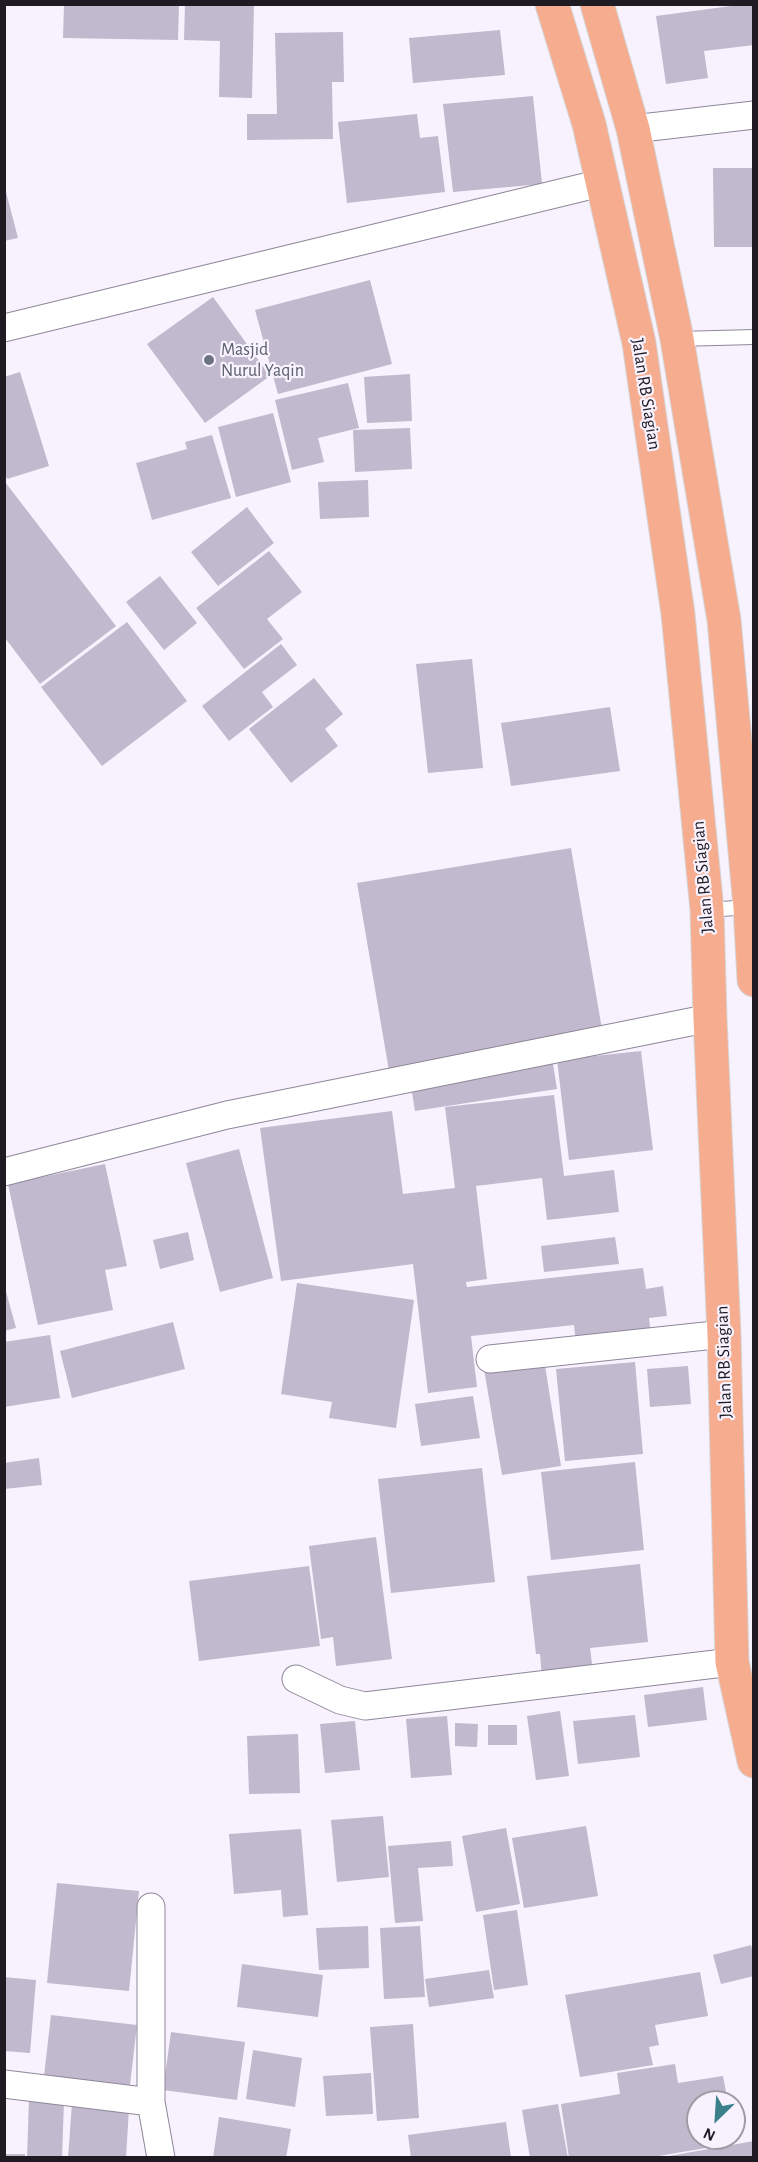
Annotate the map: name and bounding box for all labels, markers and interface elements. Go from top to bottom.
street label: Jalan RB Siagian [627,337,665,451]
place label: Masjid Nurul Yaqin [221,339,304,382]
marker: Masjid Nurul Yaqin [202,353,216,367]
street label: Jalan RB Siagian [687,820,719,934]
street label: Jalan RB Siagian [711,1305,737,1419]
north arrow [686,2090,746,2150]
text: N [701,2125,718,2144]

